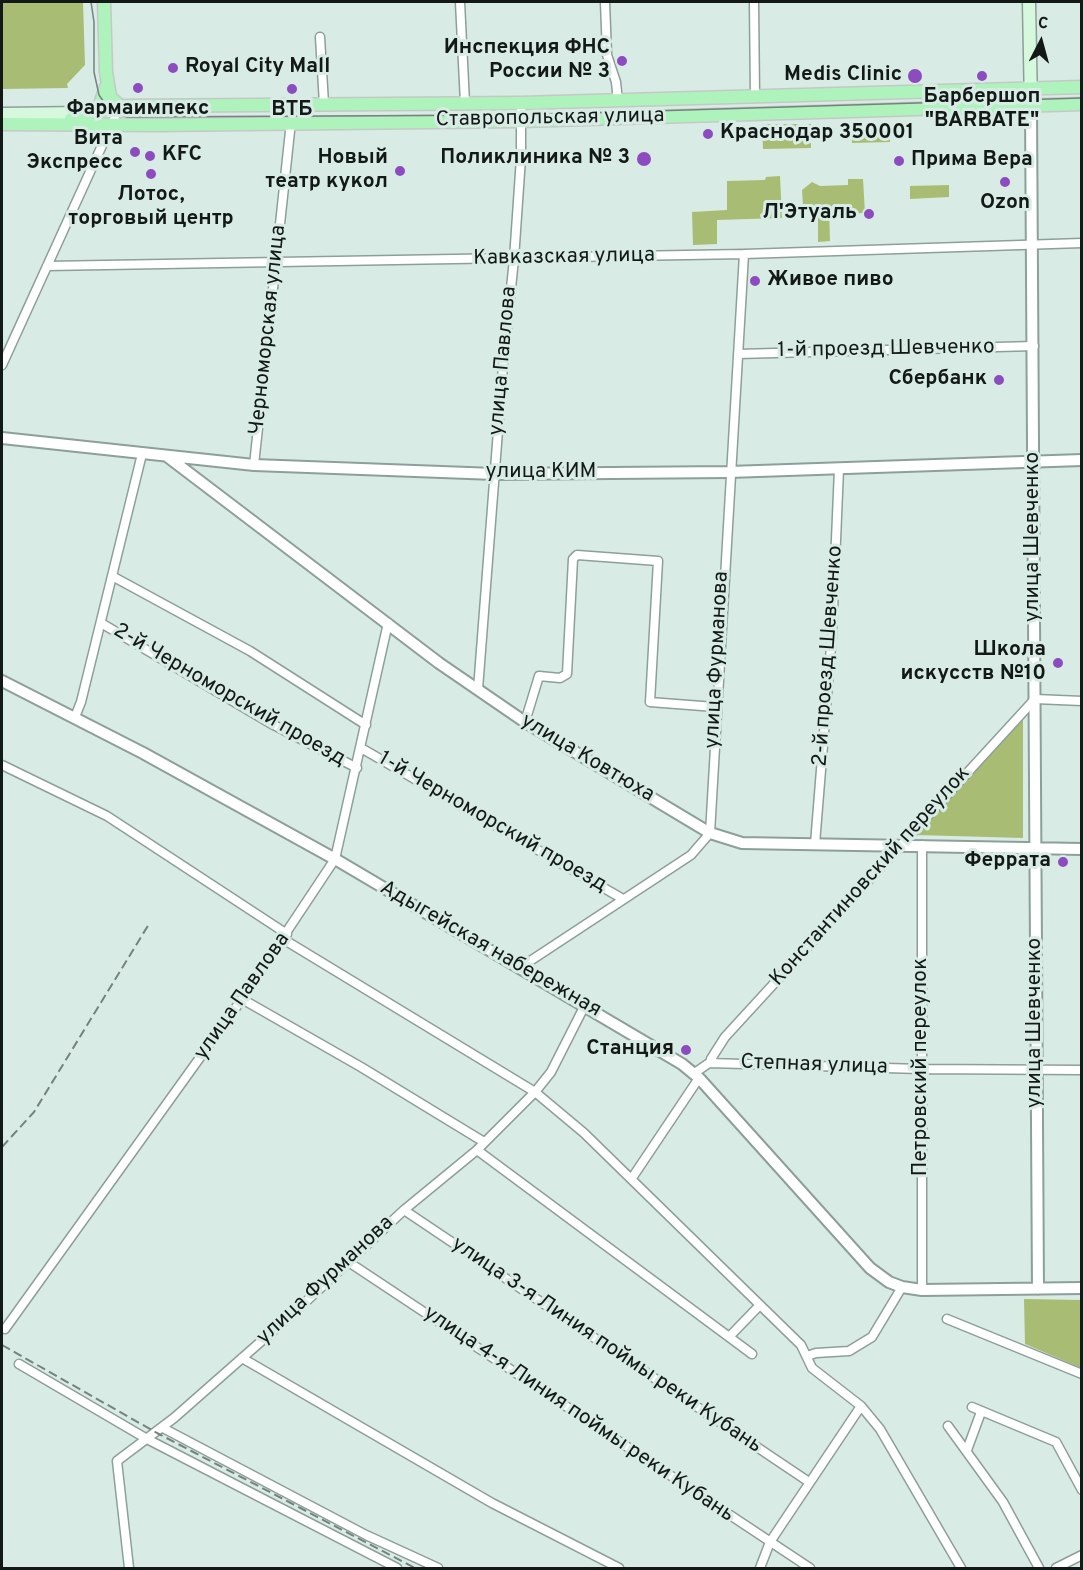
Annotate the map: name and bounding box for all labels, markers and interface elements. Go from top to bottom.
north arrow [1011,12,1071,72]
text: С [1037,14,1049,35]
place label: Инспекция ФНС России № 3 [444,36,610,86]
marker: Инспекция ФНС России № 3 [615,54,629,68]
place label: Royal City Mall [185,55,330,81]
marker: Royal City Mall [166,61,180,75]
place label: Medis Clinic [784,63,902,89]
marker: Medis Clinic [906,67,924,85]
marker: Барбершоп "BARBATE" [975,69,989,83]
marker: Фармаимпекс [131,81,145,95]
marker: ВТБ [285,82,299,96]
place label: Барбершоп "BARBATE" [923,85,1041,135]
place label: Фармаимпекс [67,97,209,123]
place label: ВТБ [271,98,313,124]
street label: Ставропольская улица [435,104,665,134]
place label: Краснодар 350001 [720,121,914,147]
place label: Вита Экспресс [27,127,123,177]
marker: Краснодар 350001 [701,127,715,141]
place label: KFC [162,143,202,169]
marker: Вита Экспресс [128,145,142,159]
place label: Новый театр кукол [265,146,388,196]
place label: Поликлиника № 3 [440,146,630,172]
place label: Прима Вера [911,148,1033,174]
marker: KFC [143,149,157,163]
marker: Поликлиника № 3 [635,150,653,168]
marker: Прима Вера [892,154,906,168]
marker: Новый театр кукол [393,164,407,178]
marker: Лотос, торговый центр [144,167,158,181]
marker: Ozon [998,175,1012,189]
place label: Лотос, торговый центр [68,183,234,233]
place label: Ozon [980,191,1030,217]
place label: Л'Этуаль [762,201,857,227]
marker: Л'Этуаль [862,207,876,221]
street label: Черноморская улица [245,224,293,436]
street label: Кавказская улица [473,244,655,272]
place label: Живое пиво [767,268,894,294]
marker: Живое пиво [748,274,762,288]
street label: улица Павлова [485,285,523,437]
street label: 1-й проезд Шевченко [777,336,995,364]
place label: Сбербанк [889,367,987,393]
marker: Сбербанк [992,373,1006,387]
street label: улица Шевченко [1021,452,1047,622]
street label: улица КИМ [486,460,596,486]
street label: 2-й проезд Шевченко [809,545,849,767]
street label: улица Фурманова [701,571,735,749]
street label: 2-й Черноморский проезд [108,619,350,773]
place label: Школа искусств №10 [900,638,1046,688]
marker: Школа искусств №10 [1051,656,1065,670]
street label: улица Ковтюха [516,709,658,809]
street label: 1-й Черноморский проезд [373,747,611,899]
street label: Константиновский переулок [766,762,976,992]
place label: Феррата [965,849,1051,875]
marker: Феррата [1056,855,1070,869]
street label: Адыгейская набережная [375,876,605,1024]
street label: улица Павлова [190,928,296,1066]
street label: улица Шевченко [1023,938,1049,1108]
street label: Петровский переулок [909,958,935,1176]
place label: Станция [586,1037,674,1063]
marker: Станция [679,1043,693,1057]
street label: Степная улица [740,1051,888,1081]
street label: улица Фурманова [252,1211,400,1351]
street label: улица 3-я Линия поймы реки Кубань [446,1232,766,1460]
street label: улица 4-я Линия поймы реки Кубань [418,1301,738,1529]

